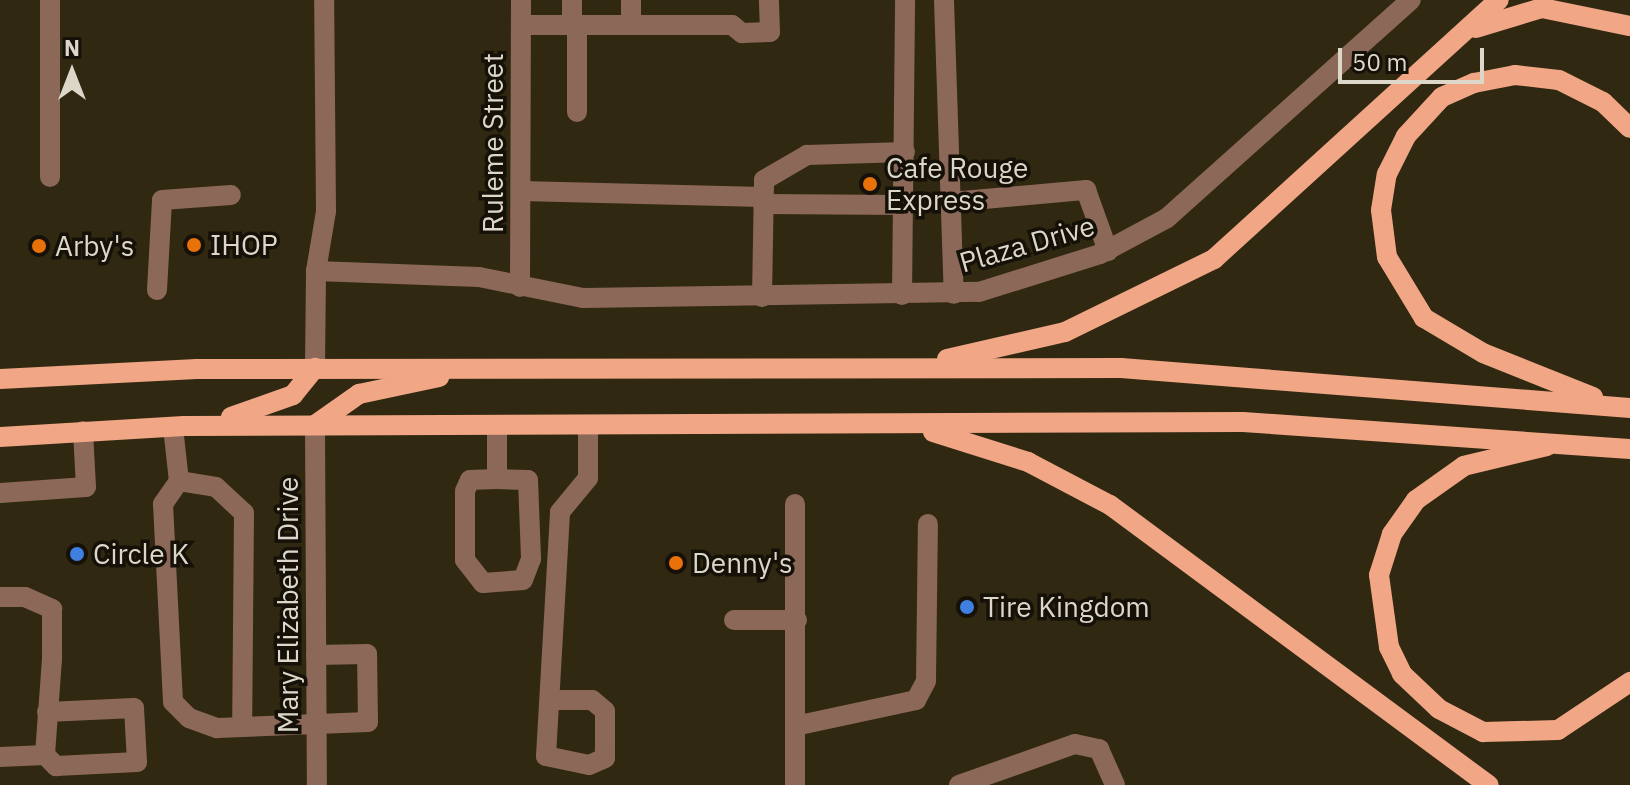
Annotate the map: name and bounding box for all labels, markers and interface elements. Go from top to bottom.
north arrow [32,32,112,112]
scale bar [1342,32,1488,82]
text: N [64,33,80,62]
text: 50 m [1352,46,1407,78]
street label: Ruleme Street [476,53,510,233]
place label: Cafe Rouge Express [886,151,1028,217]
marker: Cafe Rouge Express [861,175,879,193]
street label: Plaza Drive [956,209,1098,279]
place label: IHOP [210,228,278,262]
place label: Arby's [55,229,134,263]
marker: IHOP [185,236,203,254]
marker: Arby's [30,237,48,255]
street label: Mary Elizabeth Drive [271,477,305,733]
place label: Circle K [93,537,189,571]
marker: Circle K [68,545,86,563]
place label: Denny's [692,546,793,580]
marker: Denny's [667,554,685,572]
place label: Tire Kingdom [983,590,1150,624]
marker: Tire Kingdom [958,598,976,616]

